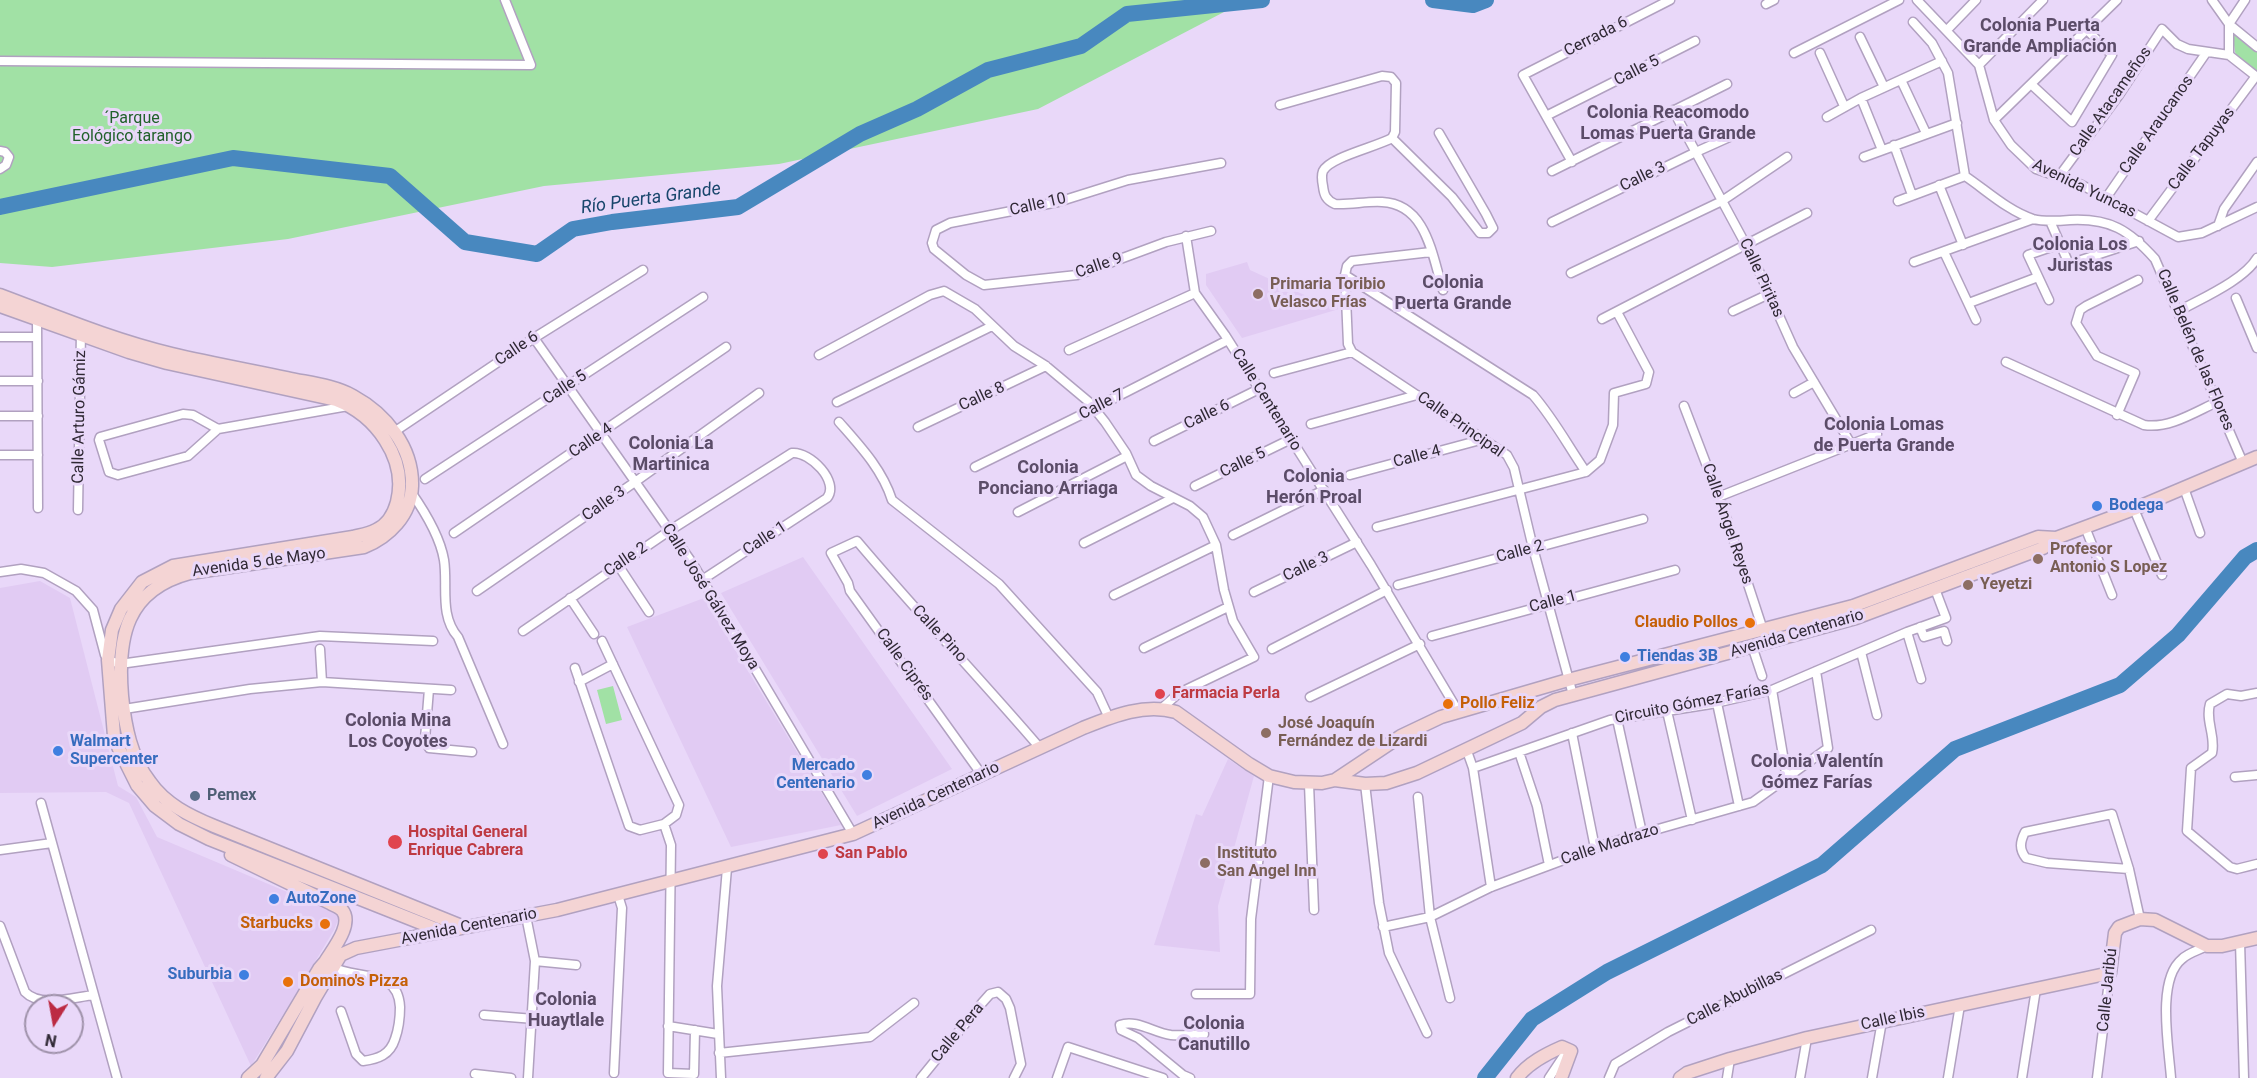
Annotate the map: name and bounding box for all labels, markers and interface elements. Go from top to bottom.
street label: Cerrada 6 [1561,13,1631,61]
district label: Colonia Puerta Grande Ampliación [1963,15,2117,57]
street label: Calle Atacameños [2066,43,2156,161]
street label: Calle 5 [1611,51,1663,91]
street label: Calle Araucanos [2116,72,2198,178]
district label: Colonia Reacomodo Lomas Puerta Grande [1580,102,1756,144]
street label: Calle Tapuyas [2165,104,2239,194]
park label: ´Parque Eológico tarango [72,109,192,147]
street label: Avenida Yuncas [2029,156,2139,222]
street label: Calle 3 [1617,158,1669,196]
water label: Río Puerta Grande [580,178,722,220]
street label: Calle 10 [1008,189,1068,221]
district label: Colonia Los Juristas [2033,234,2127,276]
street label: Calle Piritas [1734,235,1788,321]
street label: Calle 9 [1073,249,1125,283]
street label: Calle Belén de las Flores [2152,267,2238,433]
district label: Colonia Puerta Grande [1395,272,1511,314]
place label: Primaria Toribio Velasco Frías [1270,275,1385,313]
marker: Primaria Toribio Velasco Frías [1251,287,1265,301]
street label: Calle 6 [492,328,542,370]
street label: Calle Centenario [1227,345,1305,455]
street label: Calle Arturo Gámiz [69,350,91,484]
street label: Calle 5 [539,367,591,409]
street label: Calle 8 [956,378,1008,416]
street label: Calle 7 [1076,385,1128,425]
street label: Calle Principal [1413,388,1507,462]
street label: Calle 6 [1181,396,1233,434]
district label: Colonia Lomas de Puerta Grande [1813,414,1955,456]
street label: Calle 4 [566,420,616,462]
district label: Colonia La Martinica [628,433,714,476]
street label: Calle 4 [1391,441,1443,473]
street label: Calle 5 [1217,444,1269,482]
district label: Colonia Ponciano Arriaga [978,457,1118,500]
street label: Calle Ángel Reyes [1697,461,1757,587]
district label: Colonia Herón Proal [1266,466,1362,508]
street label: Calle 3 [579,482,629,526]
place label: Bodega [2109,496,2164,516]
marker: Bodega [2090,499,2104,513]
street label: Calle 1 [739,518,791,560]
street label: Calle José Gálvez Moya [657,520,763,674]
street label: Calle 2 [1494,536,1546,568]
street label: Calle 2 [601,539,651,581]
place label: Profesor Antonio S Lopez [2050,540,2167,578]
street label: Avenida 5 de Mayo [191,544,327,582]
street label: Calle 3 [1280,548,1332,586]
marker: Profesor Antonio S Lopez [2031,552,2045,566]
place label: Yeyetzi [1980,575,2032,595]
marker: Yeyetzi [1961,578,1975,592]
street label: Calle 1 [1527,586,1579,618]
street label: Calle Pino [908,601,970,667]
street label: Avenida Centenario [1728,606,1866,662]
place label: Claudio Pollos [1635,613,1738,633]
marker: Claudio Pollos [1743,616,1757,630]
street label: Calle Ciprés [871,625,937,705]
place label: Tiendas 3B [1637,647,1718,667]
marker: Tiendas 3B [1618,650,1632,664]
street label: Circuito Gómez Farías [1613,680,1771,728]
place label: Farmacia Perla [1172,684,1280,704]
marker: Farmacia Perla [1153,687,1167,701]
place label: Pollo Feliz [1460,694,1535,714]
marker: Pollo Feliz [1441,697,1455,711]
district label: Colonia Mina Los Coyotes [345,710,451,752]
place label: José Joaquín Fernández de Lizardi [1278,714,1428,752]
marker: José Joaquín Fernández de Lizardi [1259,726,1273,740]
place label: Walmart Supercenter [70,732,158,770]
marker: Walmart Supercenter [51,744,65,758]
district label: Colonia Valentín Gómez Farías [1751,751,1883,794]
place label: Mercado Centenario [776,756,855,794]
street label: Avenida Centenario [869,758,1003,834]
marker: Mercado Centenario [860,768,874,782]
place label: Pemex [207,786,256,806]
marker: Pemex [188,789,202,803]
street label: Calle Madrazo [1559,820,1661,870]
place label: Hospital General Enrique Cabrera [408,823,528,861]
marker: Hospital General Enrique Cabrera [386,833,404,851]
place label: San Pablo [835,844,907,864]
place label: Instituto San Angel Inn [1217,844,1316,882]
marker: San Pablo [816,847,830,861]
marker: Instituto San Angel Inn [1198,856,1212,870]
place label: AutoZone [286,889,356,909]
marker: AutoZone [267,892,281,906]
street label: Avenida Centenario [399,904,539,950]
place label: Starbucks [240,914,313,934]
marker: Starbucks [318,917,332,931]
street label: Calle Jaribú [2094,947,2122,1033]
place label: Suburbia [168,965,232,985]
street label: Calle Abubillas [1684,966,1786,1030]
marker: Suburbia [237,968,251,982]
place label: Domino's Pizza [300,972,408,992]
marker: Domino's Pizza [281,975,295,989]
district label: Colonia Huaytlale [528,989,604,1032]
north arrow [24,994,84,1054]
street label: Calle Pera [928,999,988,1067]
street label: Calle Ibis [1859,1003,1927,1035]
district label: Colonia Canutillo [1178,1013,1250,1056]
text: N [44,1030,58,1051]

